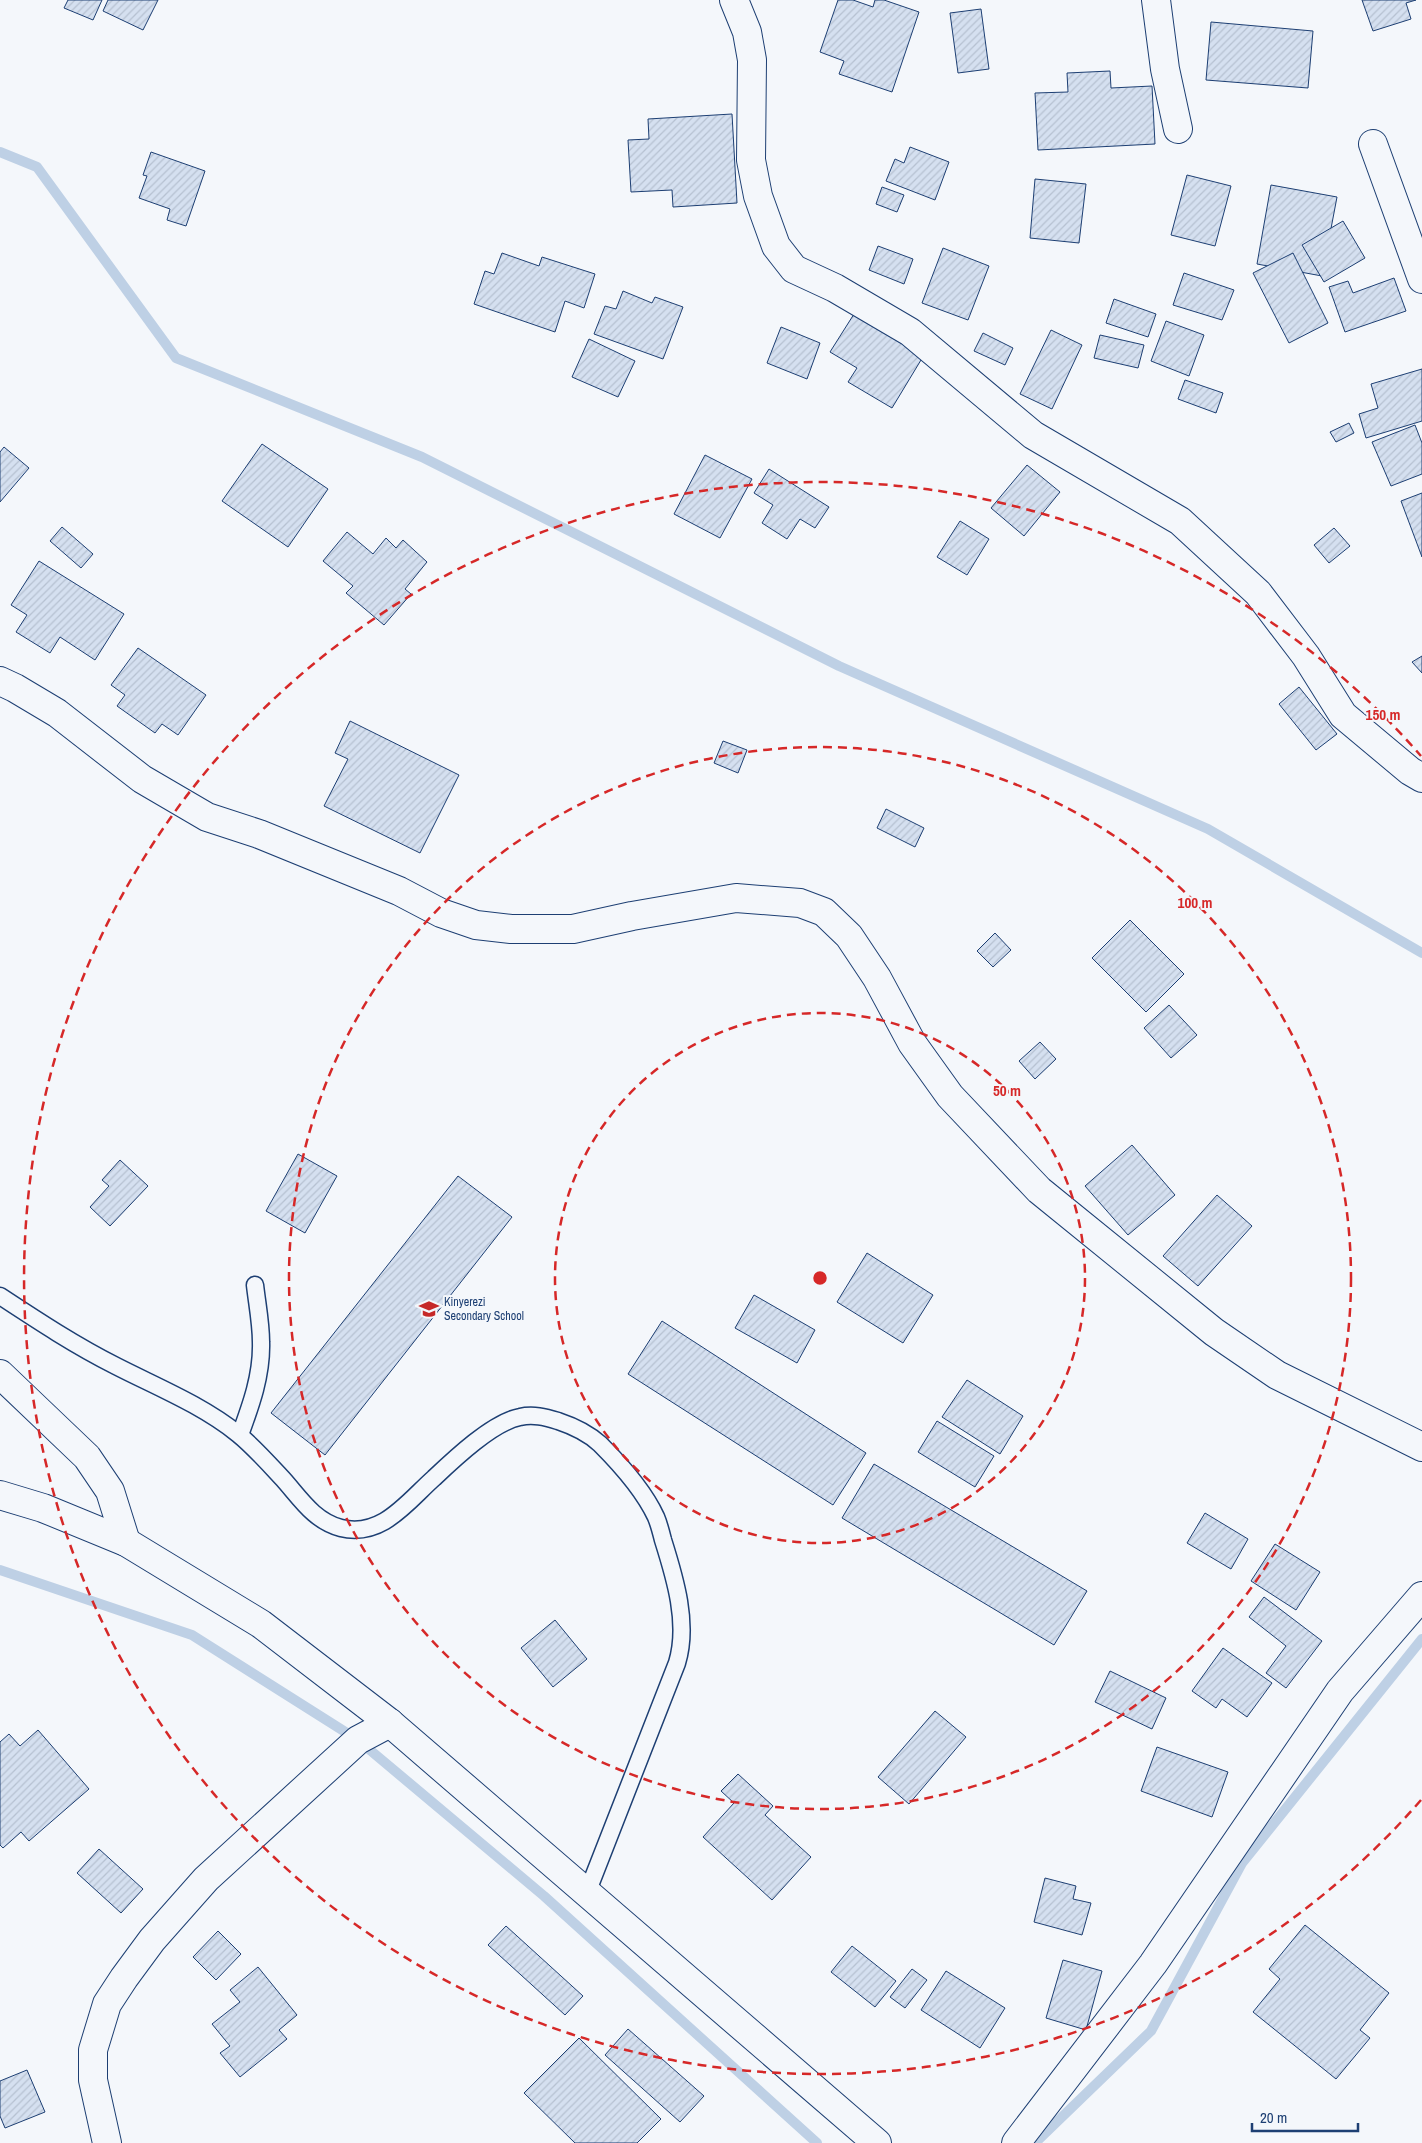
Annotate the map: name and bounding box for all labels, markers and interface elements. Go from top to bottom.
text: 150 m [1366,704,1400,725]
text: 100 m [1178,892,1212,913]
text: 50 m [993,1080,1021,1101]
centre of rings [811,1269,829,1287]
place label: Kinyerezi Secondary School [444,1294,524,1324]
school or university icon: Kinyerezi Secondary School [418,1298,440,1320]
scale bar [1252,2100,1358,2132]
text: 20 m [1260,2107,1287,2128]

